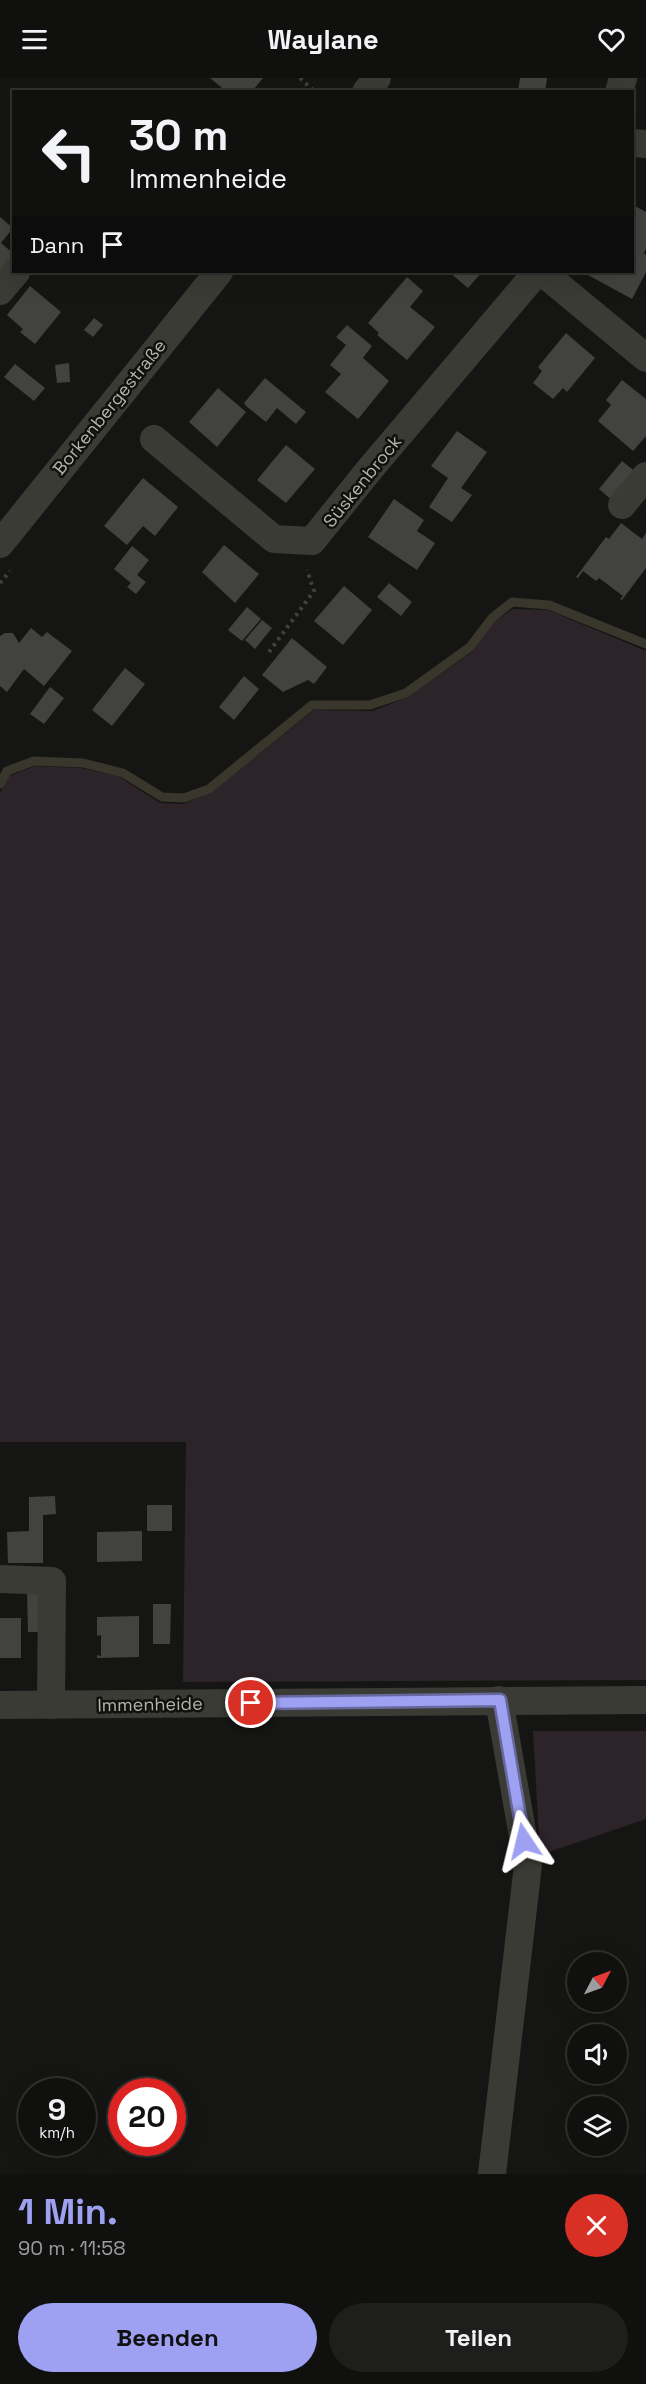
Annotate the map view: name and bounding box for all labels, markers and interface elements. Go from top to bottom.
text: Waylane [268,22,378,57]
icon: menu [18,23,51,56]
icon: heart [595,23,628,56]
text: 30 m [129,109,228,162]
icon: left [30,114,108,192]
text: Immenheide [129,161,287,196]
icon: arrive [96,228,129,261]
text: Dann [30,231,84,259]
street label: Borkenbergestraße [47,334,171,480]
street label: Süskenbrock [318,430,406,532]
pin [225,1677,276,1728]
icon: arrive [234,1686,267,1719]
street label: Immenheide [97,1692,203,1716]
position arrow [492,1809,556,1873]
north arrow [567,1952,627,2012]
map controls [567,1952,627,2156]
button: sound [567,2024,627,2084]
speed limit sign: 20 [108,2078,186,2156]
text: 9 [48,2090,66,2129]
button: layers [567,2096,627,2156]
text: km/h [39,2123,75,2142]
text: 1 Min. [18,2189,118,2235]
button: close [565,2194,628,2257]
text: 90 m · 11:58 [18,2235,126,2261]
button: Beenden [18,2303,317,2372]
button: Teilen [329,2303,628,2372]

